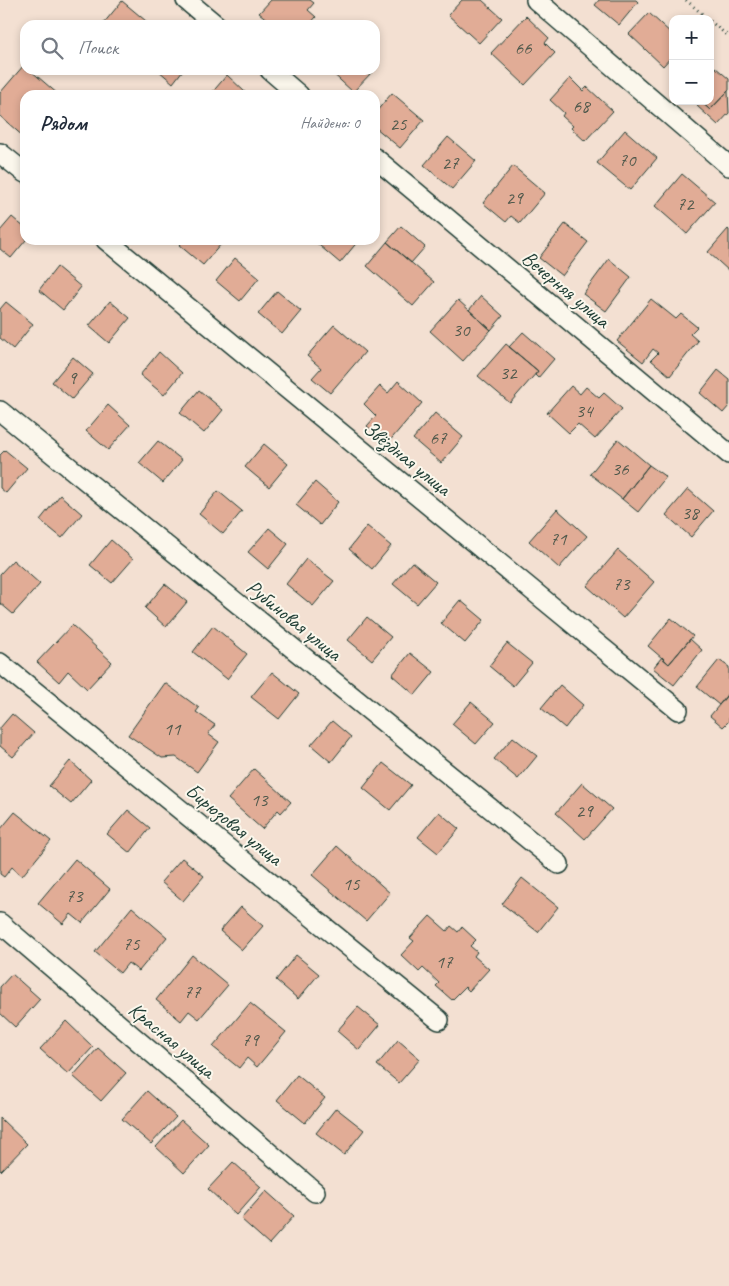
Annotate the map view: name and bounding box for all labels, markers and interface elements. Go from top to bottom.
map controls [669,15,714,105]
button: + [669,15,714,60]
search box [20,20,380,75]
icon: search [38,34,66,62]
text: Поиск [78,36,118,60]
house number: 66 [514,36,533,60]
button: − [669,60,714,105]
house number: 68 [572,94,592,118]
text: Рядом [40,110,87,136]
house number: 25 [389,112,408,136]
text: Найдено: 0 [300,113,360,133]
house number: 70 [618,148,637,172]
house number: 27 [441,151,460,175]
house number: 29 [505,186,524,210]
house number: 72 [676,192,695,216]
street label: Вечерняя улица [517,245,617,335]
house number: 30 [452,318,471,342]
house number: 32 [499,361,518,385]
house number: 9 [68,366,78,390]
house number: 34 [575,399,595,423]
street label: Звёздная улица [357,415,457,503]
house number: 67 [429,426,448,450]
house number: 36 [611,457,630,481]
house number: 38 [681,501,701,525]
house number: 71 [549,527,568,551]
house number: 73 [612,572,631,596]
street label: Рубиновая улица [241,574,348,667]
house number: 11 [163,717,182,741]
street label: Бирюзовая улица [180,777,289,872]
house number: 13 [250,788,269,812]
house number: 29 [575,799,594,823]
house number: 15 [342,872,361,896]
house number: 73 [65,884,84,908]
house number: 75 [122,932,141,956]
house number: 17 [435,950,454,974]
house number: 77 [183,980,202,1004]
street label: Красная улица [123,996,222,1085]
house number: 79 [241,1028,260,1052]

